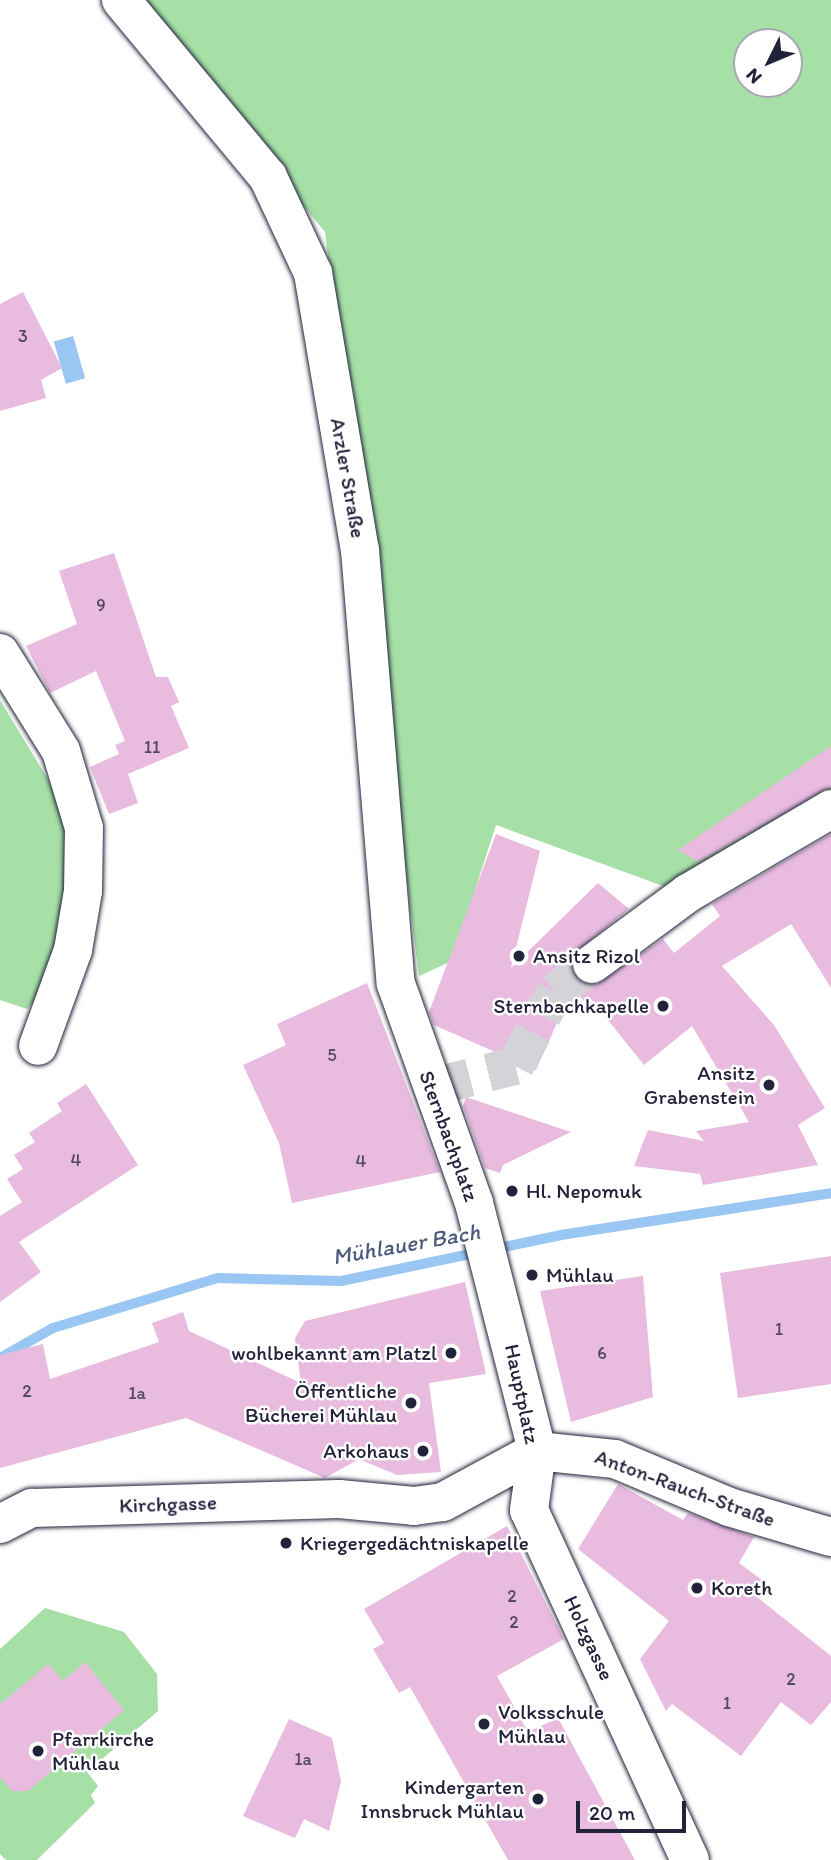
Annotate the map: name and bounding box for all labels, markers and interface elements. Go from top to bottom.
north arrow [733,28,803,98]
text: N [741,64,767,89]
house number: 3 [18,325,28,347]
street label: Arzler Straße [325,416,371,540]
house number: 9 [96,594,106,616]
house number: 11 [144,736,160,758]
place label: Ansitz Rizol [533,943,640,969]
marker: Ansitz Rizol [511,948,527,964]
place label: Sternbachkapelle [493,993,649,1019]
marker: Sternbachkapelle [655,998,671,1014]
house number: 5 [327,1044,337,1066]
place label: Ansitz Grabenstein [644,1060,755,1110]
street label: Sternbachplatz [414,1067,484,1205]
marker: Ansitz Grabenstein [761,1077,777,1093]
house number: 4 [71,1149,81,1171]
house number: 4 [356,1150,366,1172]
place label: Hl. Nepomuk [526,1178,642,1204]
marker: Hl. Nepomuk [504,1183,520,1199]
water label: Mühlauer Bach [330,1217,482,1271]
place label: Mühlau [546,1262,614,1288]
marker: Mühlau [524,1267,540,1283]
house number: 1 [775,1318,783,1340]
place label: wohlbekannt am Platzl [231,1340,437,1366]
street label: Hauptplatz [499,1342,545,1446]
house number: 6 [597,1342,607,1364]
marker: wohlbekannt am Platzl [443,1345,459,1361]
place label: Öffentliche Bücherei Mühlau [245,1378,397,1428]
house number: 2 [22,1380,32,1402]
house number: 1a [128,1382,146,1404]
marker: Öffentliche Bücherei Mühlau [403,1395,419,1411]
place label: Arkohaus [323,1438,409,1464]
marker: Arkohaus [415,1443,431,1459]
street label: Anton-Rauch-Straße [592,1444,778,1532]
street label: Kirchgasse [119,1490,217,1518]
place label: Kriegergedächtniskapelle [300,1530,529,1556]
marker: Kriegergedächtniskapelle [278,1535,294,1551]
place label: Koreth [711,1575,772,1601]
marker: Koreth [689,1580,705,1596]
house number: 2 [507,1585,517,1607]
street label: Holzgasse [558,1592,620,1684]
house number: 2 [509,1611,519,1633]
house number: 2 [786,1668,796,1690]
house number: 1 [723,1692,731,1714]
place label: Volksschule Mühlau [498,1699,604,1749]
marker: Volksschule Mühlau [476,1716,492,1732]
place label: Pfarrkirche Mühlau [52,1726,154,1776]
marker: Pfarrkirche Mühlau [30,1743,46,1759]
house number: 1a [294,1748,312,1770]
place label: Kindergarten Innsbruck Mühlau [360,1774,524,1824]
scale bar [579,1786,689,1830]
marker: Kindergarten Innsbruck Mühlau [530,1791,546,1807]
text: 20 m [589,1800,635,1825]

